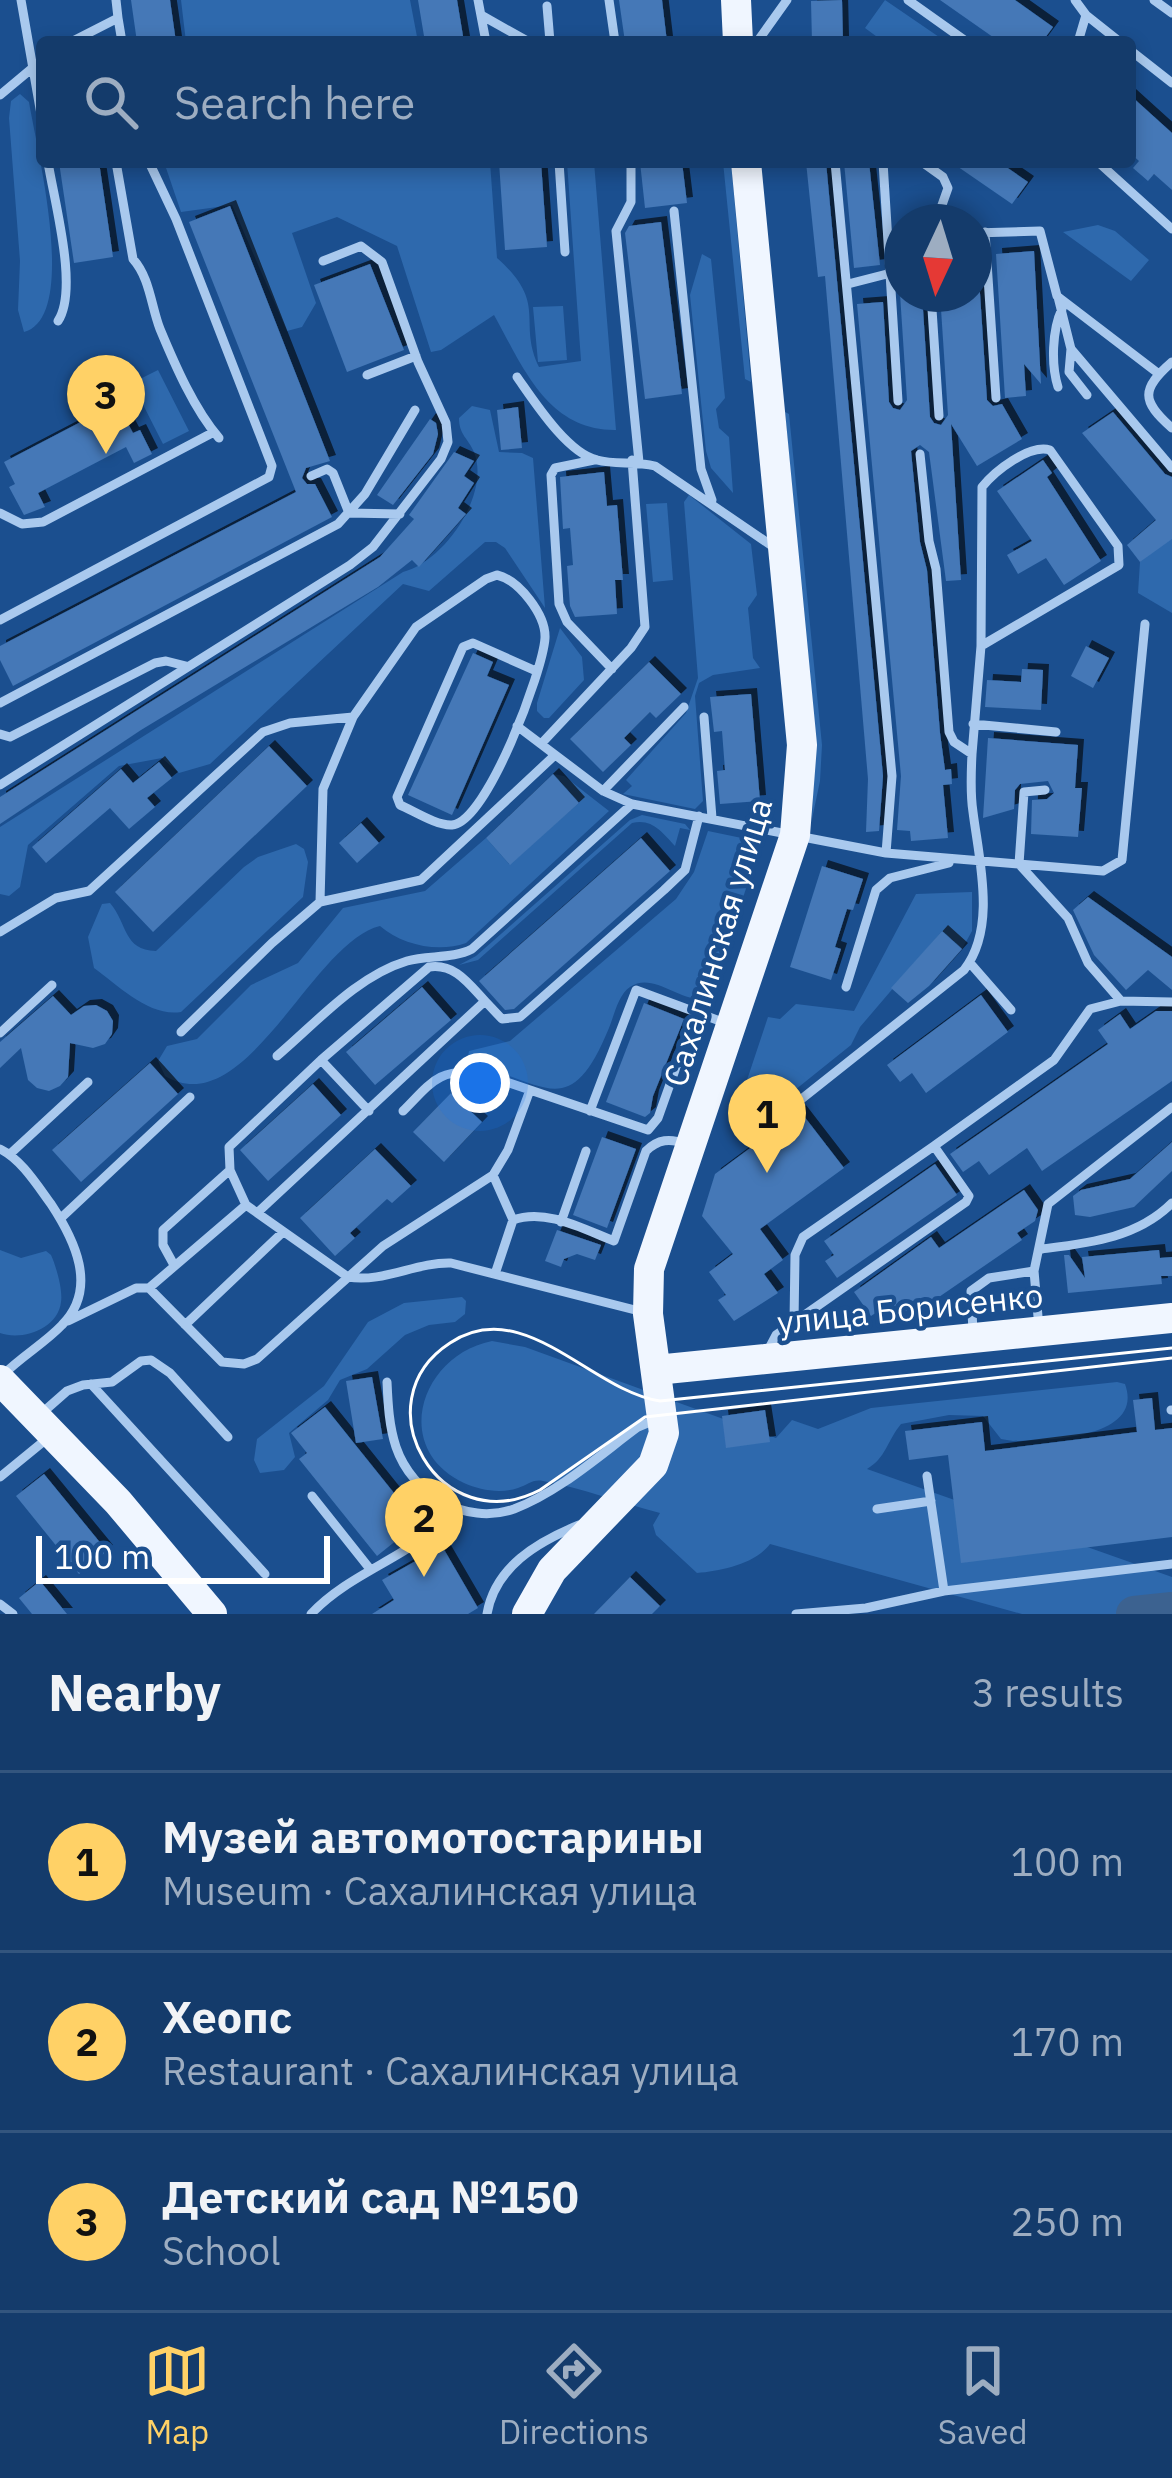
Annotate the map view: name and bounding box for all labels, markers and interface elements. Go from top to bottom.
search box [36,36,1136,168]
icon: search [78,69,144,135]
text: Search here [174,73,415,131]
north arrow [884,204,992,312]
pin: 3 [67,355,145,454]
street label: Сахалинская улица [653,793,781,1091]
your location [450,1053,510,1113]
pin: 1 [728,1074,806,1173]
street label: улица Борисенко [775,1273,1045,1343]
pin: 2 [385,1478,463,1577]
scale bar [36,1530,330,1583]
text: 100 m [54,1535,150,1578]
text: Nearby [48,1659,221,1725]
text: 3 results [972,1667,1124,1718]
text: Музей автомотостарины [162,1807,704,1865]
text: 1 [75,1836,99,1887]
text: 100 m [1011,1836,1124,1887]
text: Museum · Сахалинская улица [162,1865,697,1916]
text: Хеопс [162,1987,292,2045]
text: 2 [75,2016,99,2067]
text: 170 m [1011,2016,1124,2067]
text: Restaurant · Сахалинская улица [162,2045,739,2096]
text: Детский сад №150 [162,2167,579,2225]
text: 3 [75,2196,99,2247]
text: 250 m [1011,2196,1124,2247]
text: School [162,2225,281,2276]
tab: Map [144,2338,210,2453]
tab: Directions [499,2338,649,2453]
tab: Saved [938,2338,1028,2453]

